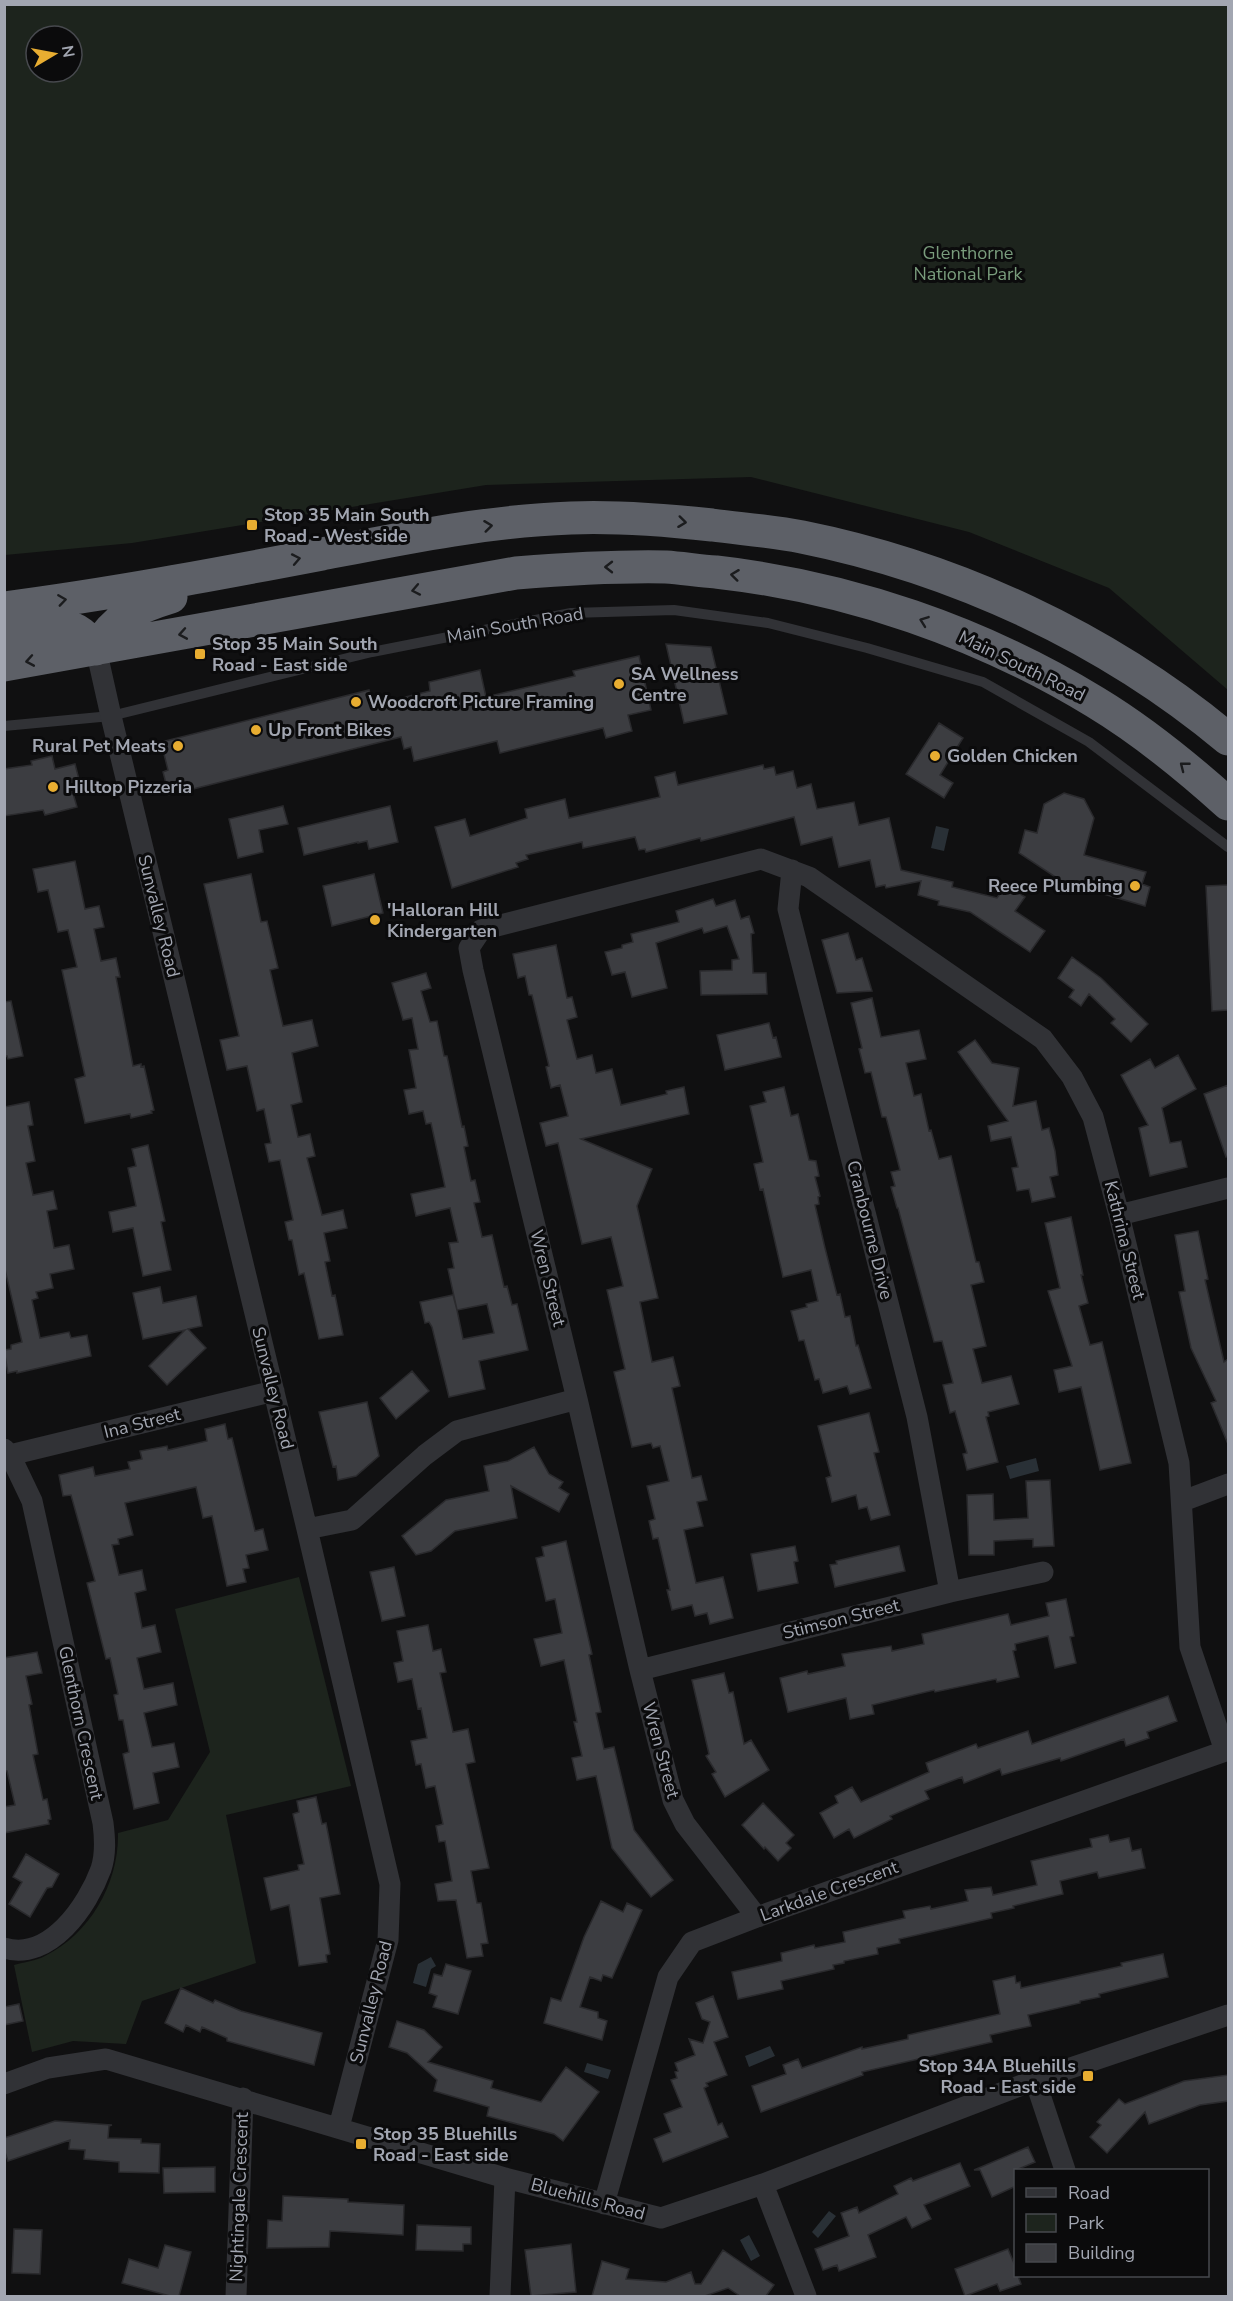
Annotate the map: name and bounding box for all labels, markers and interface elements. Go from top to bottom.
north arrow [24,24,84,84]
text: N [56,44,80,59]
park label: Glenthorne National Park [913,241,1023,286]
place label: Stop 35 Main South Road - West side [264,503,430,548]
one-way arrow [678,515,687,528]
marker: Stop 35 Main South Road - West side [245,518,259,532]
one-way arrow [483,520,493,532]
one-way arrow [290,553,300,566]
one-way arrow [605,561,614,573]
one-way arrow [730,569,739,581]
one-way arrow [411,583,421,596]
one-way arrow [58,595,67,607]
street label: Main South Road [445,601,585,649]
one-way arrow [919,616,929,629]
street label: Main South Road [955,625,1089,707]
one-way arrow [178,627,188,639]
place label: Stop 35 Main South Road - East side [212,632,378,677]
marker: Stop 35 Main South Road - East side [193,647,207,661]
one-way arrow [25,654,35,667]
place label: SA Wellness Centre [631,662,739,707]
marker: SA Wellness Centre [612,677,626,691]
place label: Woodcroft Picture Framing [368,690,594,714]
marker: Woodcroft Picture Framing [349,695,363,709]
place label: Up Front Bikes [268,718,392,742]
marker: Up Front Bikes [249,723,263,737]
place label: Rural Pet Meats [32,734,166,758]
marker: Rural Pet Meats [171,739,185,753]
place label: Golden Chicken [947,744,1078,768]
marker: Golden Chicken [928,749,942,763]
one-way arrow [1180,763,1191,774]
place label: Hilltop Pizzeria [65,775,192,799]
marker: Hilltop Pizzeria [46,780,60,794]
street label: Sunvalley Road [132,852,186,980]
place label: Reece Plumbing [988,874,1123,898]
marker: Reece Plumbing [1128,879,1142,893]
place label: 'Halloran Hill Kindergarten [387,898,499,943]
marker: 'Halloran Hill Kindergarten [368,913,382,927]
street label: Cranbourne Drive [841,1158,899,1302]
street label: Kathrina Street [1099,1178,1152,1302]
street label: Wren Street [524,1227,572,1329]
street label: Sunvalley Road [246,1324,300,1452]
street label: Ina Street [101,1402,183,1444]
street label: Stimson Street [780,1593,903,1645]
street label: Glenthorn Crescent [53,1644,109,1803]
street label: Wren Street [637,1699,686,1801]
street label: Larkdale Crescent [757,1855,902,1927]
street label: Sunvalley Road [344,1938,398,2066]
place label: Stop 34A Bluehills Road - East side [918,2054,1076,2099]
marker: Stop 34A Bluehills Road - East side [1081,2069,1095,2083]
street label: Nightingale Crescent [224,2111,254,2282]
place label: Stop 35 Bluehills Road - East side [373,2122,517,2167]
marker: Stop 35 Bluehills Road - East side [354,2137,368,2151]
legend [1014,2169,1209,2277]
street label: Bluehills Road [528,2172,648,2226]
text: Road [1068,2181,1110,2205]
text: Park [1068,2211,1105,2235]
text: Building [1068,2241,1135,2265]

